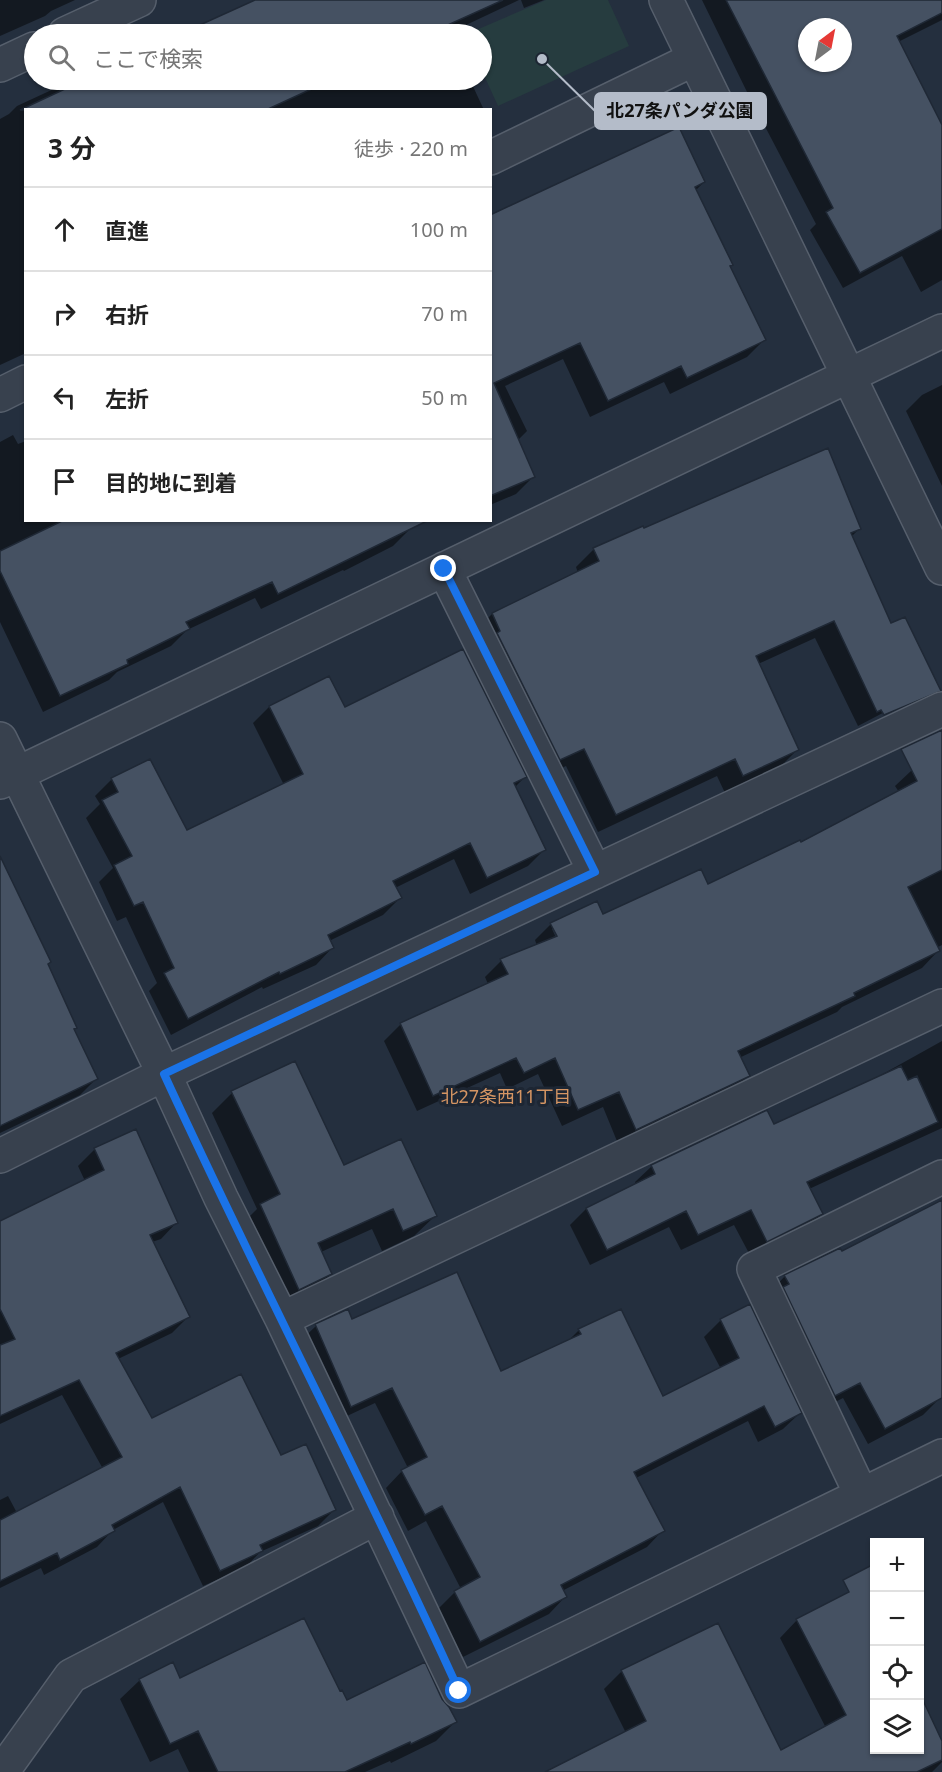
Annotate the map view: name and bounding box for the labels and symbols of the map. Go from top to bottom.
north arrow [798,18,852,72]
callout: 北27条パンダ公園 [595,93,766,129]
text: 北27条パンダ公園 [606,98,754,122]
route end [430,555,456,581]
district label: 北27条西11丁目 [440,1084,572,1108]
route start [445,1677,471,1703]

